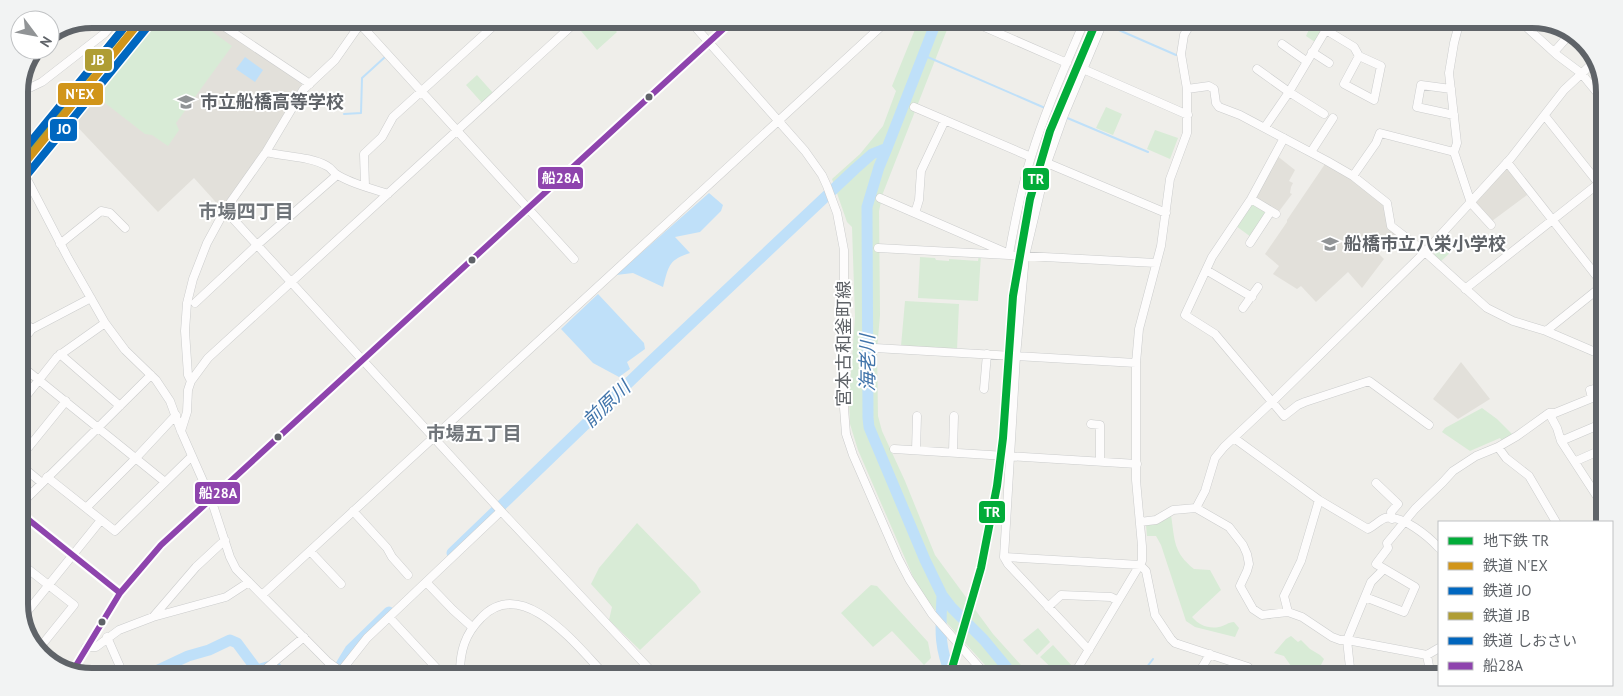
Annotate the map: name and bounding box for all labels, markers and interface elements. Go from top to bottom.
north arrow [10,10,60,60]
text: N [36,33,56,51]
line badge: JB [84,48,113,72]
text: JB [91,51,104,69]
line badge: N'EX [57,82,104,106]
text: N'EX [66,85,95,103]
place label: 市立船橋高等学校 [200,90,344,113]
school or university icon: 市立船橋高等学校 [176,92,196,112]
unlabelled marker [644,92,654,102]
line badge: JO [49,118,78,142]
text: JO [56,120,71,138]
line badge: 船28A [537,166,584,190]
line badge: TR [1022,167,1050,191]
text: 船28A [542,169,581,187]
text: TR [1028,170,1045,188]
district label: 市場四丁目 [198,199,294,223]
place label: 船橋市立八栄小学校 [1344,232,1506,255]
school or university icon: 船橋市立八栄小学校 [1320,234,1340,254]
unlabelled marker [467,255,477,265]
street label: 宮本古和釜町線 [832,281,855,407]
water label: 海老川 [855,333,879,392]
water label: 前原川 [577,374,636,432]
district label: 市場五丁目 [426,421,522,445]
unlabelled marker [273,432,283,442]
line badge: 船28A [194,481,241,505]
text: 船28A [199,484,238,502]
line badge: TR [978,500,1006,524]
text: TR [984,503,1001,521]
legend [1438,521,1613,686]
text: 地下鉄 TR [1483,531,1549,550]
text: 鉄道 N'EX [1483,556,1548,575]
text: 鉄道 JO [1483,581,1532,600]
text: 鉄道 JB [1483,606,1530,625]
unlabelled marker [97,617,107,627]
text: 鉄道 しおさい [1483,631,1577,650]
text: 船28A [1483,656,1523,675]

